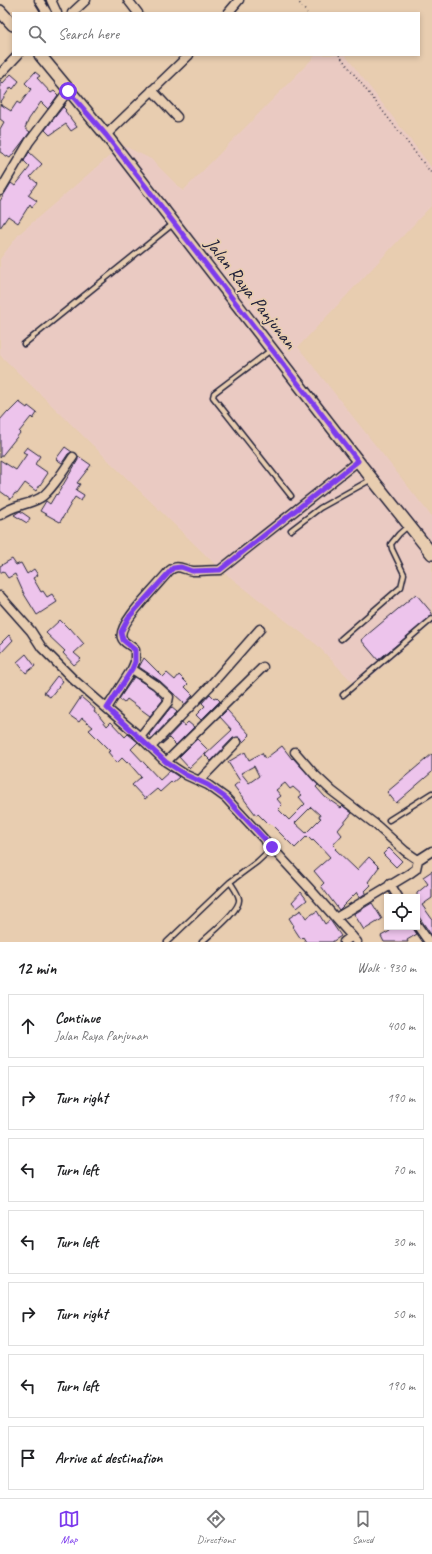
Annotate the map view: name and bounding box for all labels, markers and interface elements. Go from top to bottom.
search box [12,12,420,56]
icon: search [26,23,48,45]
text: Search here [58,25,119,44]
route start [59,82,77,100]
street label: Jalan Raya Panjunan [199,232,302,354]
route end [263,838,281,856]
map controls [384,894,420,930]
button: locate [384,894,420,930]
text: 12 min [16,958,56,979]
text: Walk · 930 m [357,960,416,976]
text: Continue [55,1009,100,1028]
icon: ahead [17,1015,39,1037]
text: 400 m [387,1018,415,1034]
text: Jalan Raya Panjunan [55,1028,148,1044]
icon: right [17,1087,39,1109]
text: Turn right [55,1089,108,1108]
text: 190 m [387,1090,415,1106]
icon: left [17,1159,39,1181]
text: Turn left [55,1161,98,1180]
text: 70 m [393,1162,415,1178]
icon: left [17,1231,39,1253]
text: Turn left [55,1233,98,1252]
text: 30 m [393,1234,415,1250]
icon: right [17,1303,39,1325]
text: Turn right [55,1305,108,1324]
text: 50 m [393,1306,415,1322]
icon: left [17,1375,39,1397]
text: Turn left [55,1377,98,1396]
text: 190 m [387,1378,415,1394]
icon: arrive [17,1447,39,1469]
text: Arrive at destination [55,1449,162,1468]
tab: Map [58,1508,80,1546]
tab: Directions [197,1508,235,1546]
tab: Saved [352,1508,374,1546]

